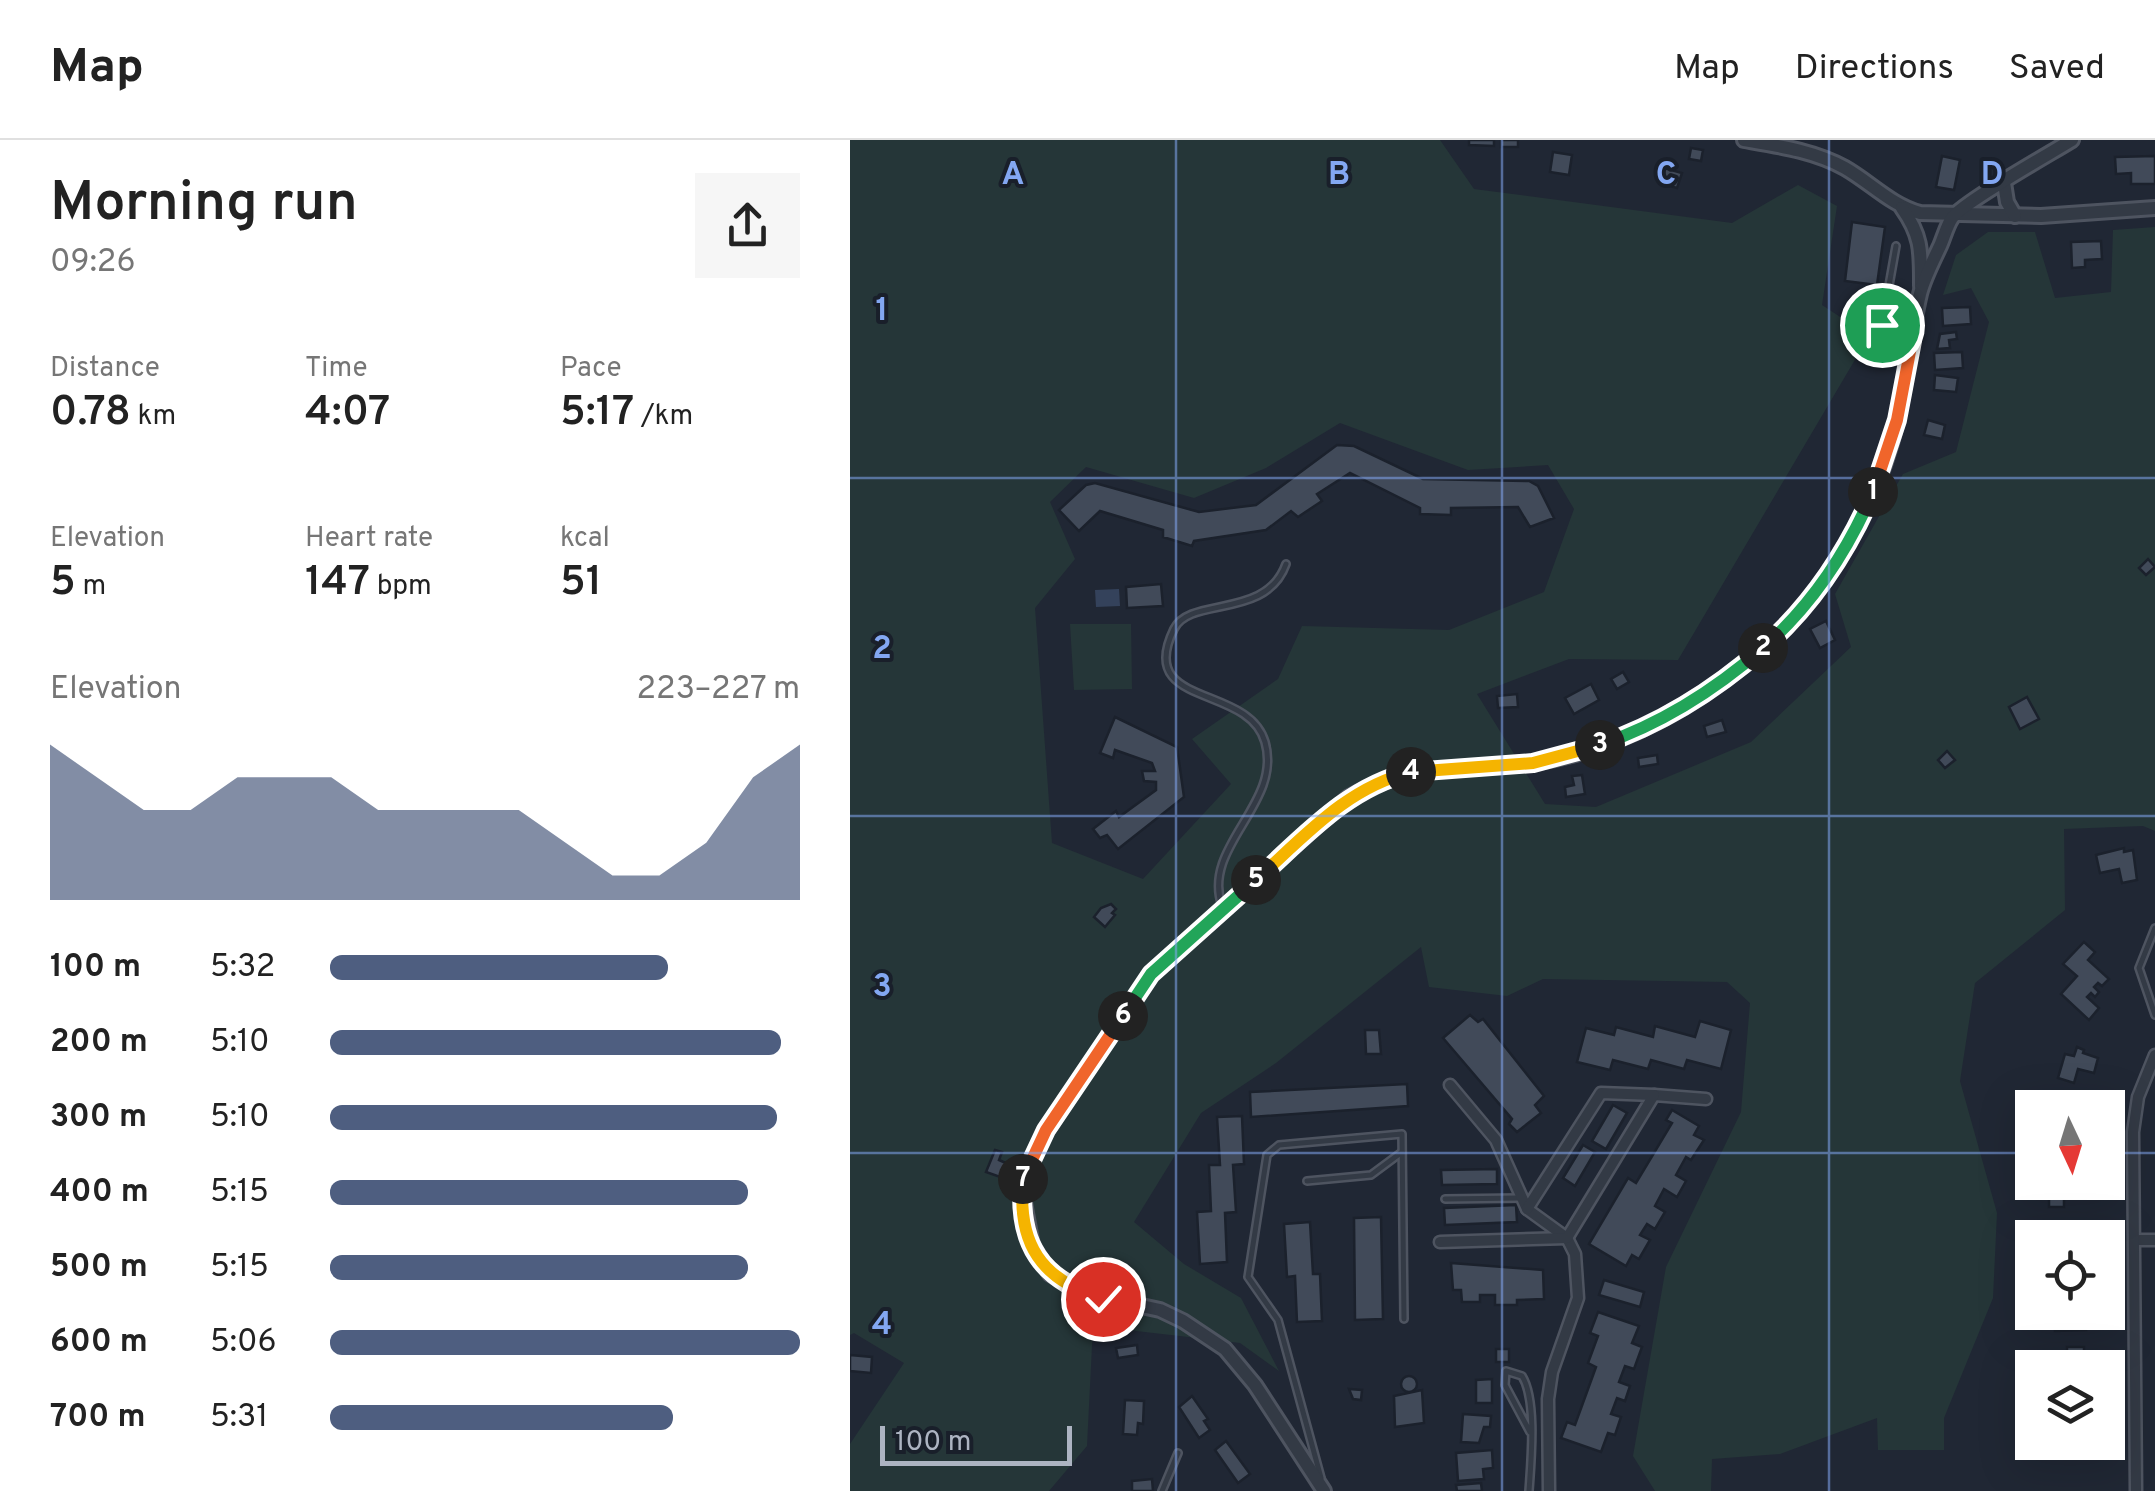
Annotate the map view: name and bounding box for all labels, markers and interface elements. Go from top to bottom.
text: Map [50,39,144,99]
text: Map [1674,47,1740,91]
text: Directions [1795,47,1954,91]
text: Saved [2009,47,2105,91]
text: A [1002,156,1024,196]
text: B [1328,156,1350,196]
text: C [1656,156,1676,196]
text: D [1981,156,2003,196]
text: Morning run [50,170,358,240]
button: share [695,173,800,278]
text: 09:26 [50,243,136,283]
pin [1840,283,1925,368]
text: 1 [876,292,888,332]
icon: arrive [1855,298,1910,353]
text: Distance [50,351,160,387]
text: Time [305,351,368,387]
text: Pace [560,351,622,387]
text: 0.78 [50,387,131,440]
text: 4:07 [305,387,390,440]
text: 5:17 [560,387,634,440]
text: km [131,399,176,435]
text: /km [634,399,693,435]
pin: 1 [1848,467,1898,517]
text: 1 [1867,474,1879,510]
text: Elevation [50,521,165,557]
text: Heart rate [305,521,433,557]
text: kcal [560,521,610,557]
text: 5 [50,557,76,610]
text: 147 [305,557,370,610]
text: 51 [560,557,602,610]
text: m [76,569,106,605]
text: bpm [370,569,432,605]
pin: 2 [1738,623,1788,673]
text: 2 [872,630,892,670]
text: 2 [1754,630,1772,666]
text: Elevation [50,670,182,710]
text: 223–227 m [637,670,800,710]
pin: 3 [1575,720,1625,770]
text: 3 [1592,727,1608,763]
pin: 4 [1386,747,1436,797]
text: 4 [1402,754,1420,790]
pin: 5 [1231,855,1281,905]
text: 5 [1247,862,1265,898]
text: 100 m [50,948,141,988]
text: 5:32 [210,948,275,988]
text: 3 [872,968,892,1008]
pin: 6 [1098,991,1148,1041]
text: 6 [1114,998,1132,1034]
text: 200 m [50,1023,148,1063]
text: 5:10 [210,1023,270,1063]
north arrow [2015,1090,2125,1200]
map controls [2015,1090,2125,1460]
text: 300 m [50,1098,147,1138]
text: 5:10 [210,1098,270,1138]
pin: 7 [998,1154,1048,1204]
text: 7 [1015,1161,1031,1197]
text: 400 m [50,1173,149,1213]
text: 5:15 [210,1173,269,1213]
button: locate [2015,1220,2125,1330]
text: 500 m [50,1248,148,1288]
text: 5:15 [210,1248,269,1288]
pin [1061,1257,1146,1342]
icon: check [1076,1272,1131,1327]
text: 4 [872,1306,892,1346]
text: 600 m [50,1323,148,1363]
text: 5:06 [210,1323,277,1363]
button: layers [2015,1350,2125,1460]
text: 700 m [50,1398,145,1438]
text: 5:31 [210,1398,268,1438]
scale bar [880,1421,1072,1466]
text: 100 m [895,1425,971,1461]

